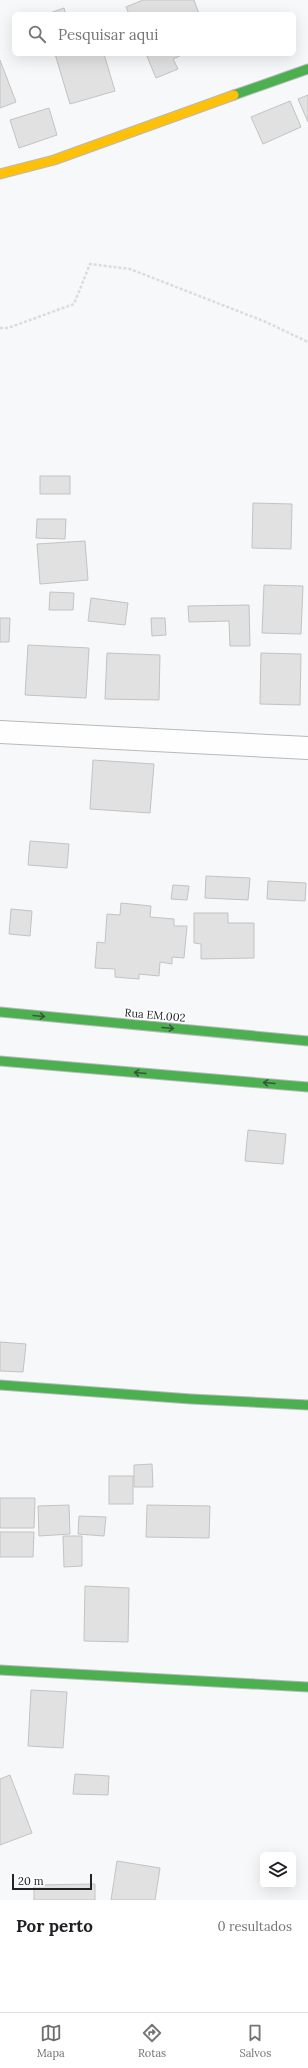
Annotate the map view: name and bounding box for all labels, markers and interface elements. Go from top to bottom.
search box [12,12,296,56]
icon: search [26,23,48,45]
text: Pesquisar aqui [58,25,158,44]
street label: Rua EM.002 [124,1005,186,1025]
one-way arrow [32,1012,45,1020]
one-way arrow [161,1024,174,1032]
one-way arrow [134,1069,147,1076]
one-way arrow [263,1080,276,1087]
map controls [260,1852,296,1888]
button: layers [260,1852,296,1888]
scale bar [12,1872,92,1891]
text: 20 m [18,1874,43,1888]
text: Por perto [16,1915,93,1937]
text: 0 resultados [217,1918,292,1935]
tab: Mapa [37,2022,65,2060]
tab: Rotas [138,2022,166,2060]
tab: Salvos [239,2022,271,2060]

